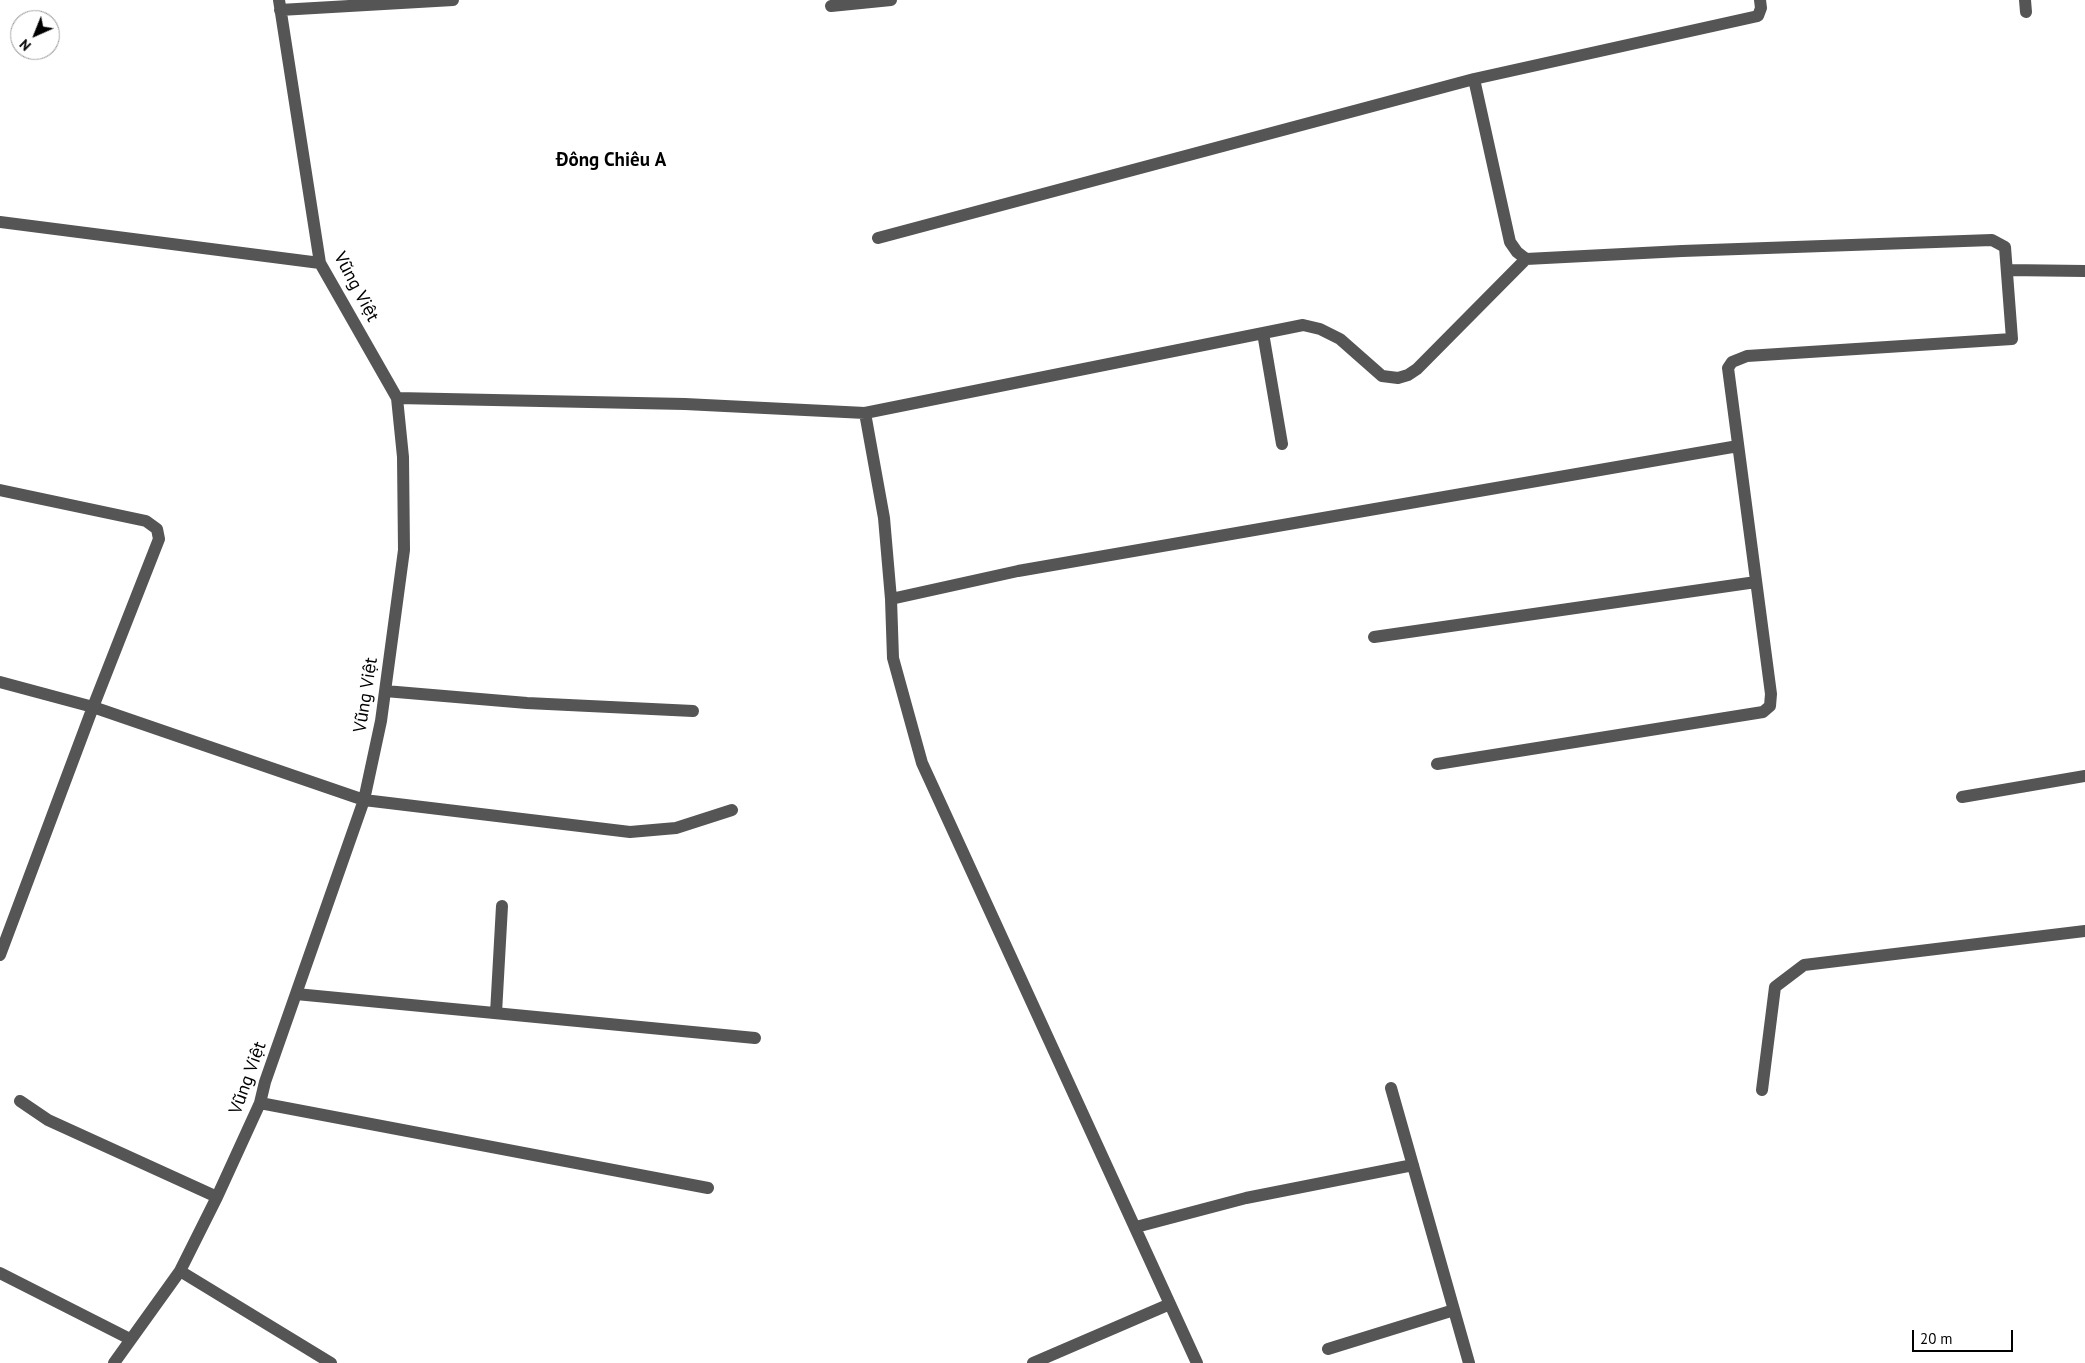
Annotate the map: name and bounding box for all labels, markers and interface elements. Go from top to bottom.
north arrow [10,10,60,60]
text: N [16,35,35,55]
district label: Đông Chiêu A [556,150,666,172]
street label: Vũng Việt [329,249,383,325]
street label: Vũng Việt [349,656,383,734]
street label: Vũng Việt [225,1039,271,1117]
scale bar [1915,1320,2016,1352]
text: 20 m [1920,1329,1953,1348]

